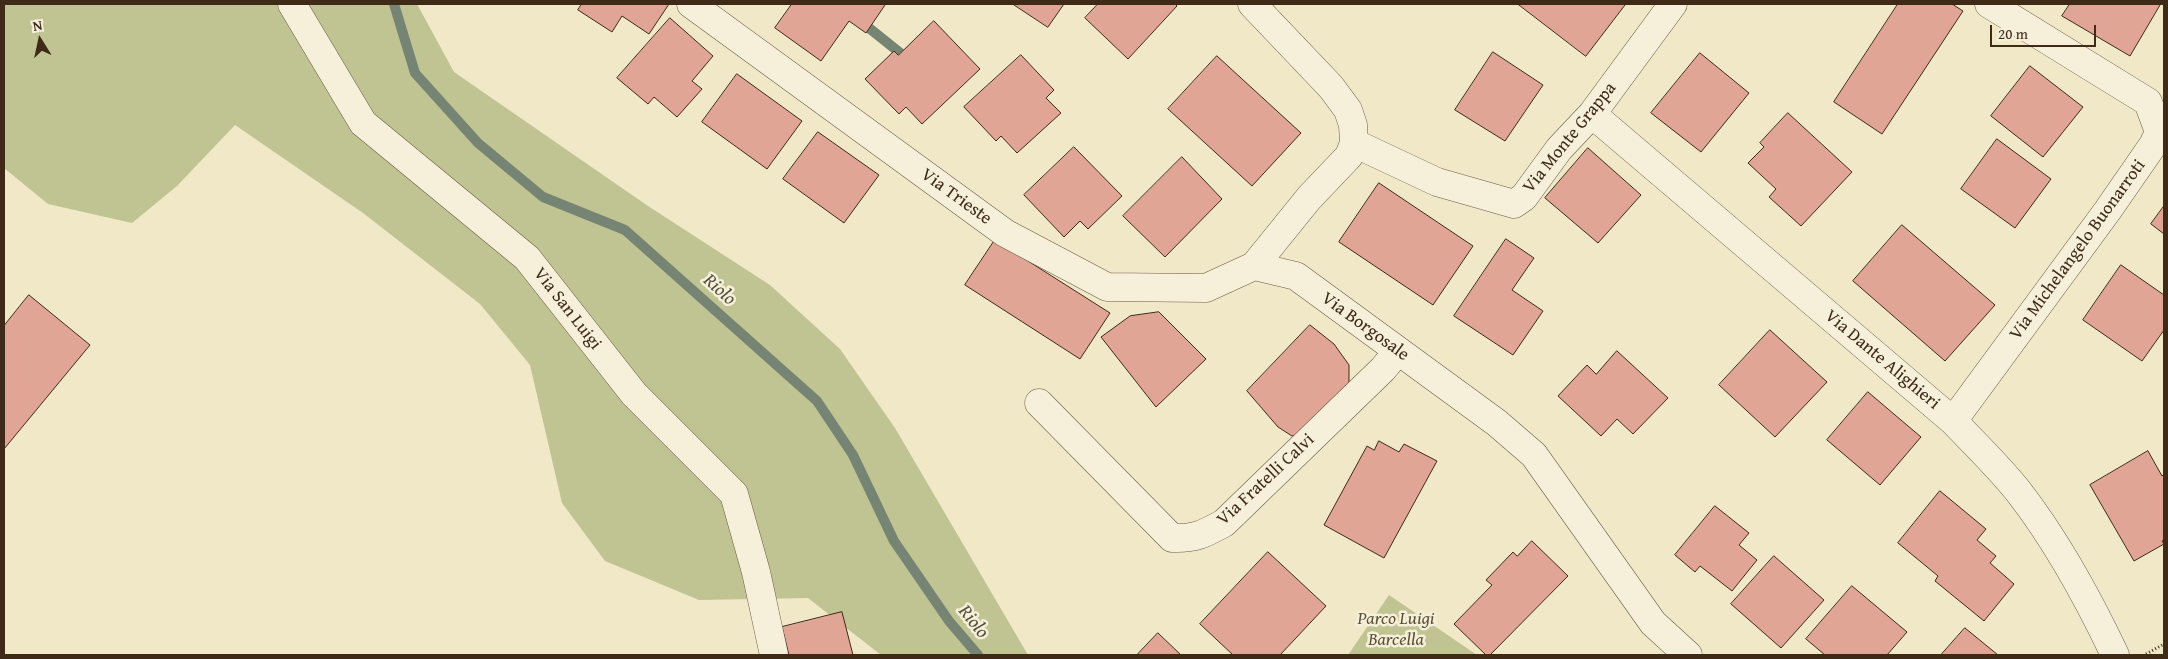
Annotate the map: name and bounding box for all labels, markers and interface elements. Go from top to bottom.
north arrow [15,15,65,65]
text: N [31,15,44,36]
scale bar [1993,15,2099,47]
text: 20 m [1998,23,2028,44]
street label: Via Monte Grappa [1519,78,1621,198]
street label: Via Michelangelo Buonarroti [2005,156,2151,344]
street label: Via Trieste [916,164,996,230]
street label: Via San Luigi [528,264,606,354]
water label: Riolo [698,269,740,311]
street label: Via Borgosale [1317,288,1413,366]
street label: Via Dante Alighieri [1820,306,1944,414]
street label: Via Fratelli Calvi [1213,429,1319,531]
water label: Riolo [953,601,993,643]
park label: Parco Luigi Barcella [1358,608,1434,650]

